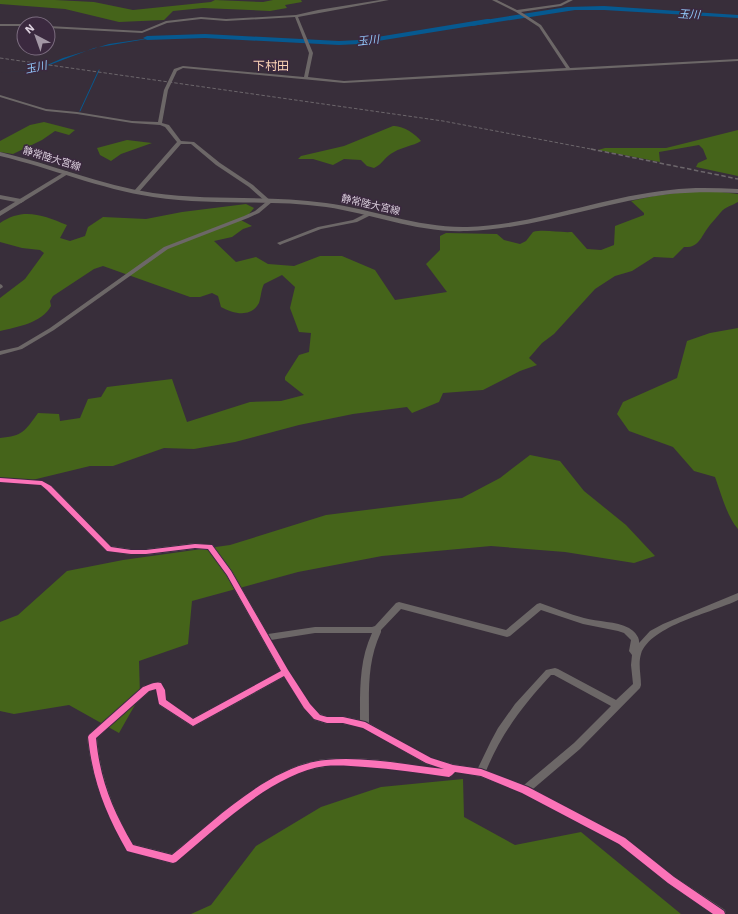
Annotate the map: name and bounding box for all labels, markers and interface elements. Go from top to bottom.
water label: 玉川 [678,7,701,22]
north arrow [16,16,56,56]
text: N [22,21,37,36]
water label: 玉川 [356,33,381,48]
water label: 玉川 [24,59,49,76]
district label: 下村田 [253,59,289,73]
street label: 静常陸大宮線 [22,144,82,173]
street label: 静常陸大宮線 [340,192,401,217]

